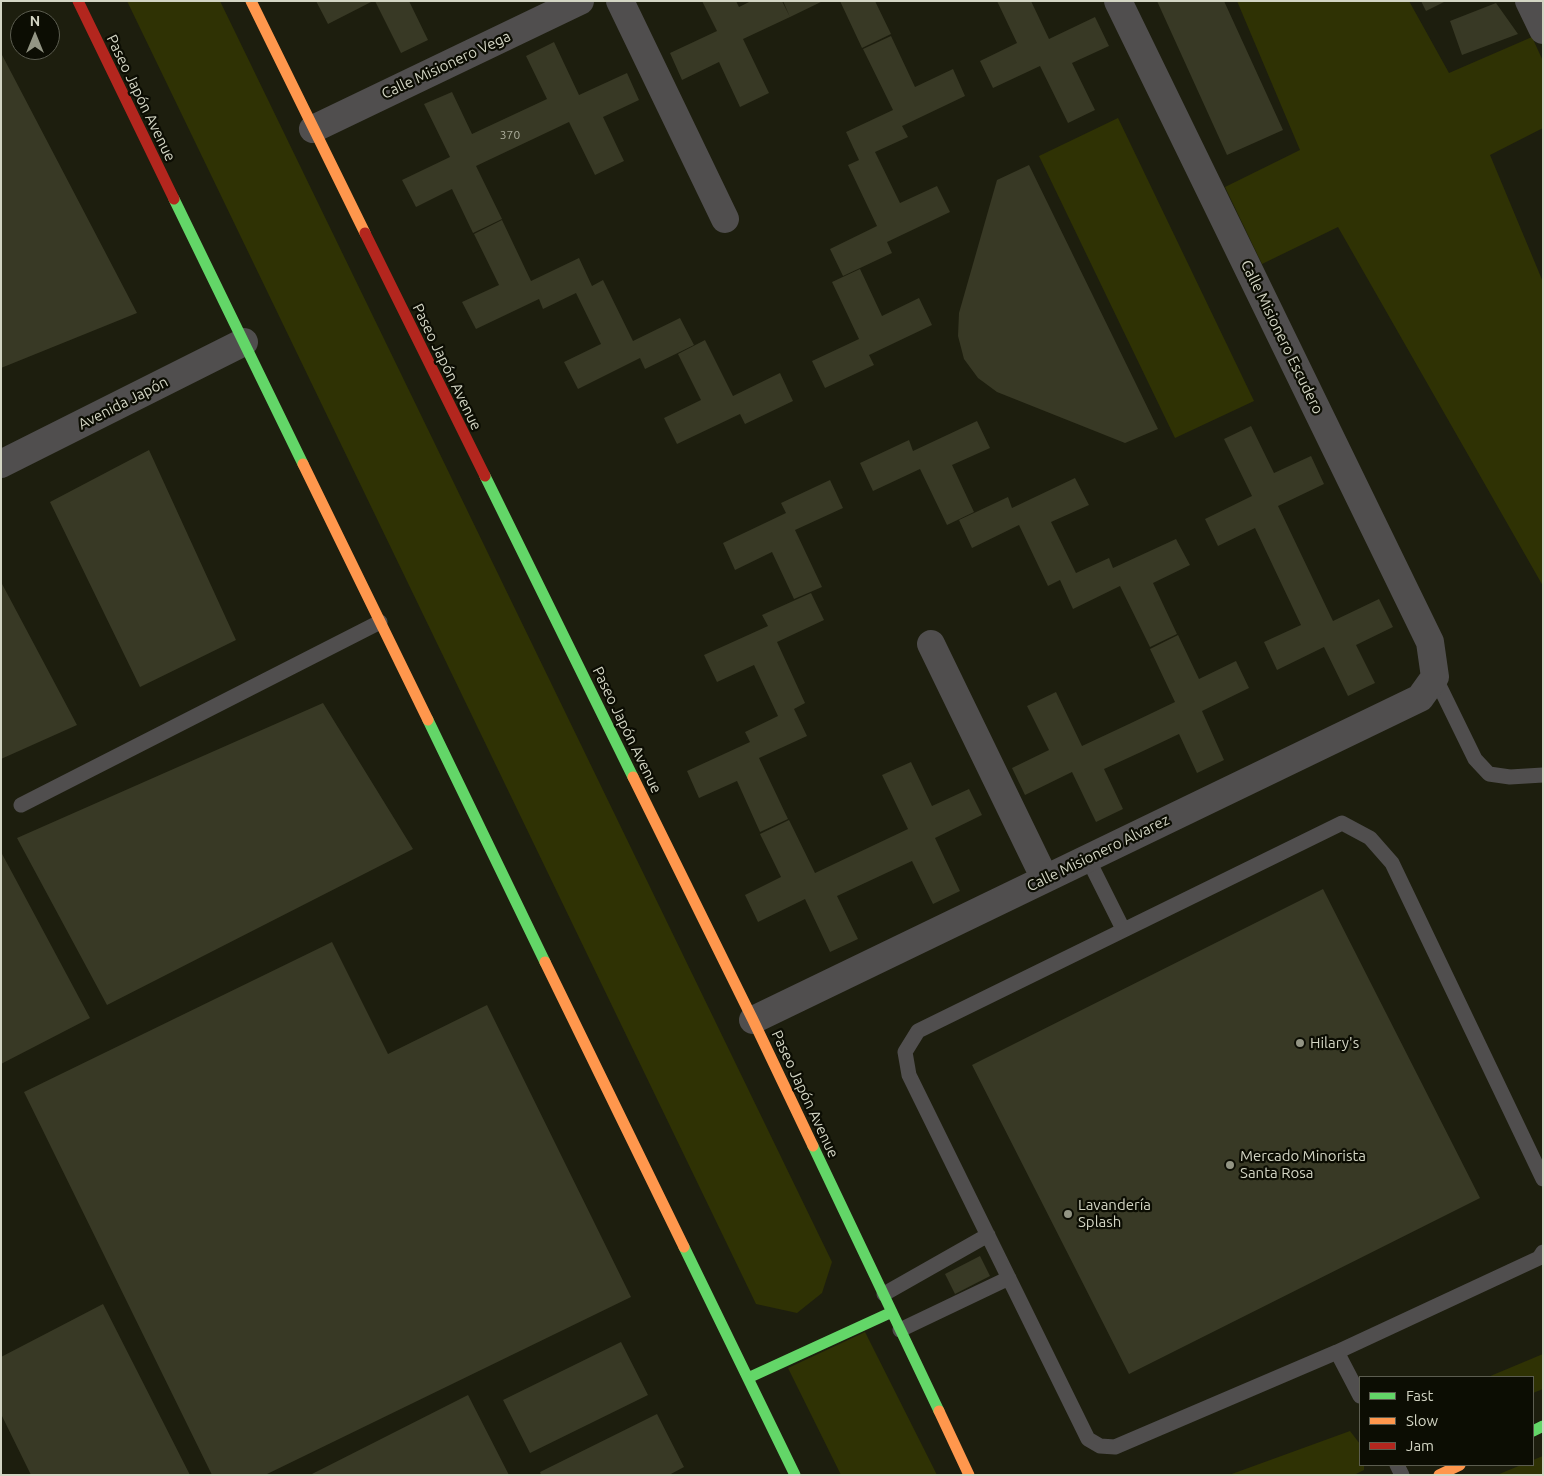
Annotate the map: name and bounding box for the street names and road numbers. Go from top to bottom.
street label: Calle Misionero Vega [379,27,513,103]
street label: Paseo Japón Avenue [103,32,179,164]
street label: Calle Misionero Escudero [1237,257,1327,417]
street label: Paseo Japón Avenue [409,301,485,433]
street label: Avenida Japón [75,373,171,433]
street label: Paseo Japón Avenue [589,664,665,796]
street label: Calle Misionero Alvarez [1024,811,1172,895]
street label: Paseo Japón Avenue [768,1027,842,1161]

